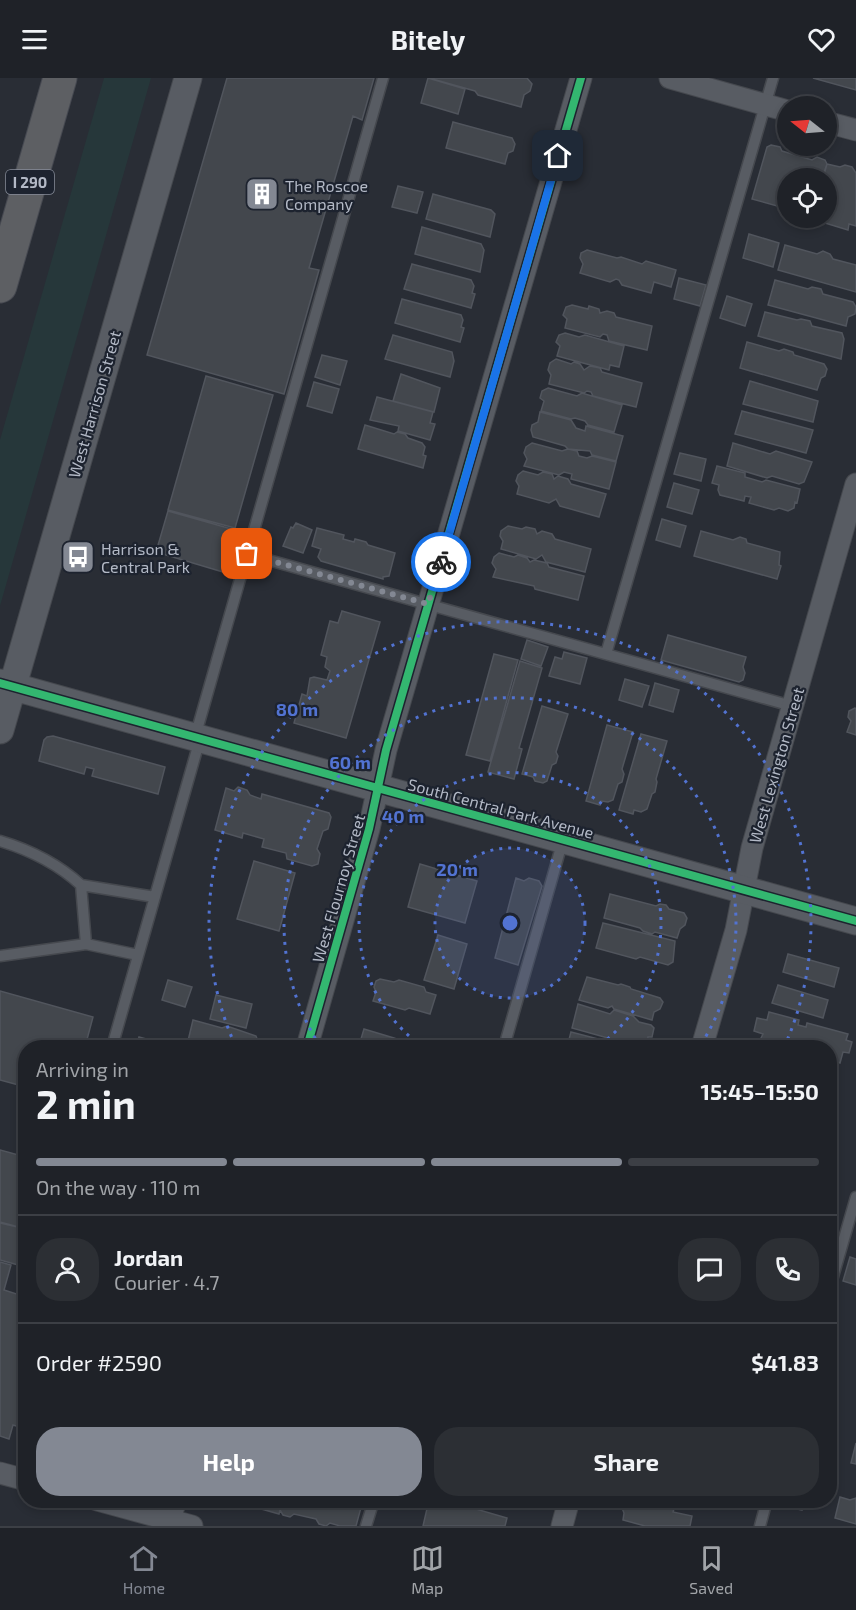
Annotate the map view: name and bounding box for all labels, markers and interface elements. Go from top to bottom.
icon: menu [18,23,51,56]
text: Bitely [391,23,465,55]
icon: heart [805,23,838,56]
north arrow [777,96,837,156]
map controls [777,96,837,228]
pin [532,130,583,181]
icon: home [541,139,574,172]
button: locate [777,168,837,228]
road number: I 290 [6,170,54,194]
building icon: The Roscoe Company [244,176,280,212]
place label: The Roscoe Company [285,176,368,213]
street label: West Harrison Street [64,328,124,480]
pin [221,528,272,579]
courier [411,532,471,592]
icon: bag [230,537,263,570]
bus stop icon: Harrison & Central Park [60,539,96,575]
place label: Harrison & Central Park [101,539,190,576]
icon: bike [425,546,458,579]
street label: West Lexington Street [745,685,807,845]
text: 80 m [276,698,318,720]
text: 60 m [329,751,371,773]
street label: South Central Park Avenue [406,774,596,842]
text: 40 m [382,805,424,827]
street label: West Flournoy Street [308,812,368,964]
text: 20 m [436,858,478,880]
centre of rings [500,913,520,933]
text: Arriving in [36,1057,129,1081]
text: 15:45–15:50 [701,1078,819,1104]
text: 2 min [36,1080,136,1127]
text: On the way · 110 m [36,1175,200,1199]
button: person [36,1238,99,1301]
button: chat [678,1238,741,1301]
button: phone [756,1238,819,1301]
text: Jordan [114,1244,183,1270]
text: Courier · 4.7 [114,1270,220,1294]
text: Order #2590 [36,1349,162,1375]
text: $41.83 [751,1349,819,1375]
button: Help [36,1427,422,1496]
button: Share [434,1427,819,1496]
tab: Home [123,1542,165,1597]
tab: Map [411,1542,444,1597]
tab: Saved [689,1542,733,1597]

